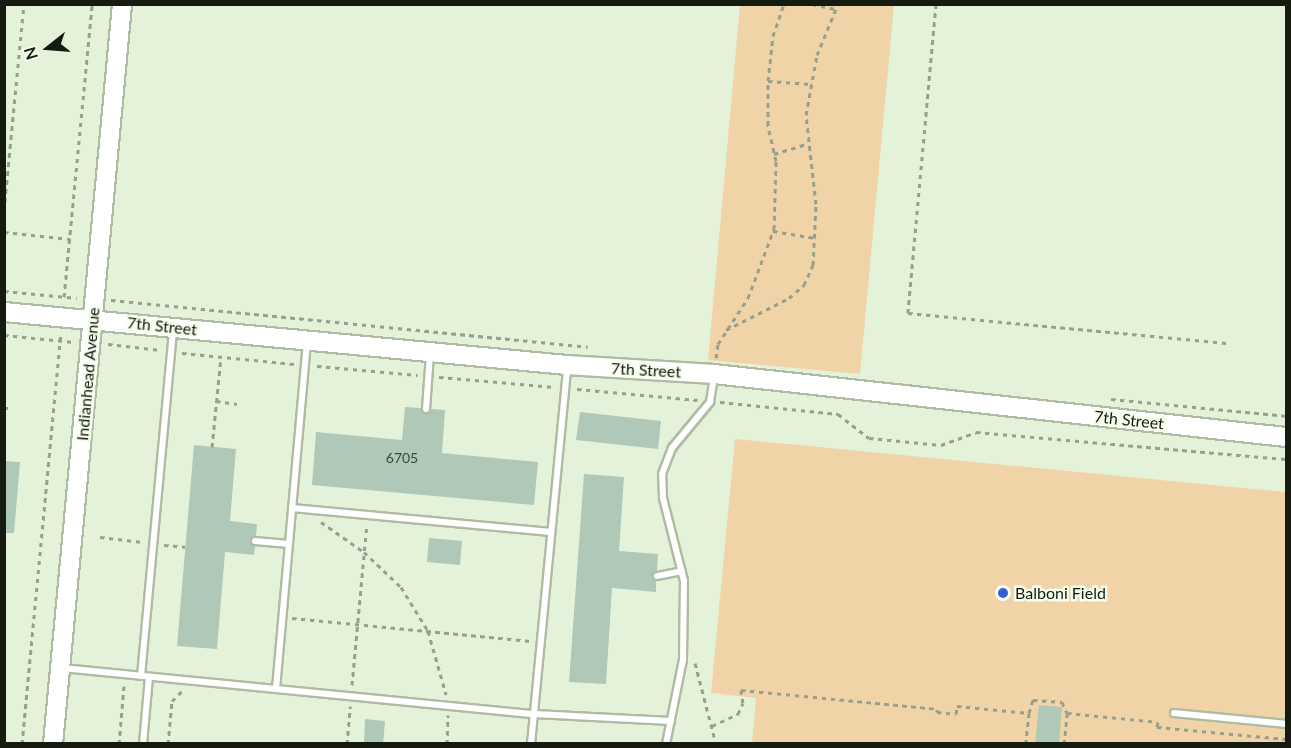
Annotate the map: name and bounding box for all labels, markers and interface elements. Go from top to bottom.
north arrow [18,18,78,78]
text: N [19,45,41,62]
street label: Indianhead Avenue [73,306,103,442]
street label: 7th Street [126,313,198,339]
street label: 7th Street [610,359,682,381]
street label: 7th Street [1093,407,1165,433]
house number: 6705 [386,450,418,466]
place label: Balboni Field [1015,583,1106,603]
marker: Balboni Field [996,586,1010,600]

